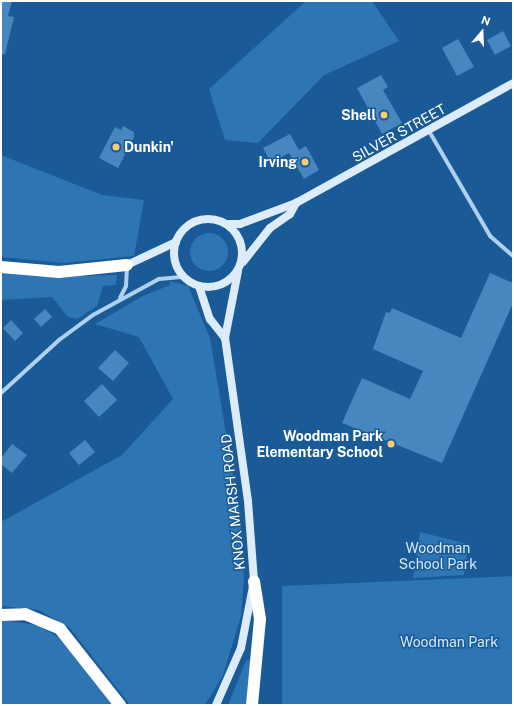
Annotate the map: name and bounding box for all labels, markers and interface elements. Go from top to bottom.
north arrow [462,12,502,52]
text: N [480,14,492,28]
street label: SILVER STREET [349,100,449,166]
place label: Shell [341,107,376,123]
marker: Shell [379,110,389,120]
place label: Dunkin' [124,139,174,155]
marker: Dunkin' [111,142,121,152]
place label: Irving [259,154,297,170]
marker: Irving [300,157,310,167]
place label: Woodman Park Elementary School [256,428,383,460]
street label: KNOX MARSH ROAD [217,433,249,571]
marker: Woodman Park Elementary School [386,439,396,449]
park label: Woodman School Park [399,540,477,572]
park label: Woodman Park [400,634,498,650]

